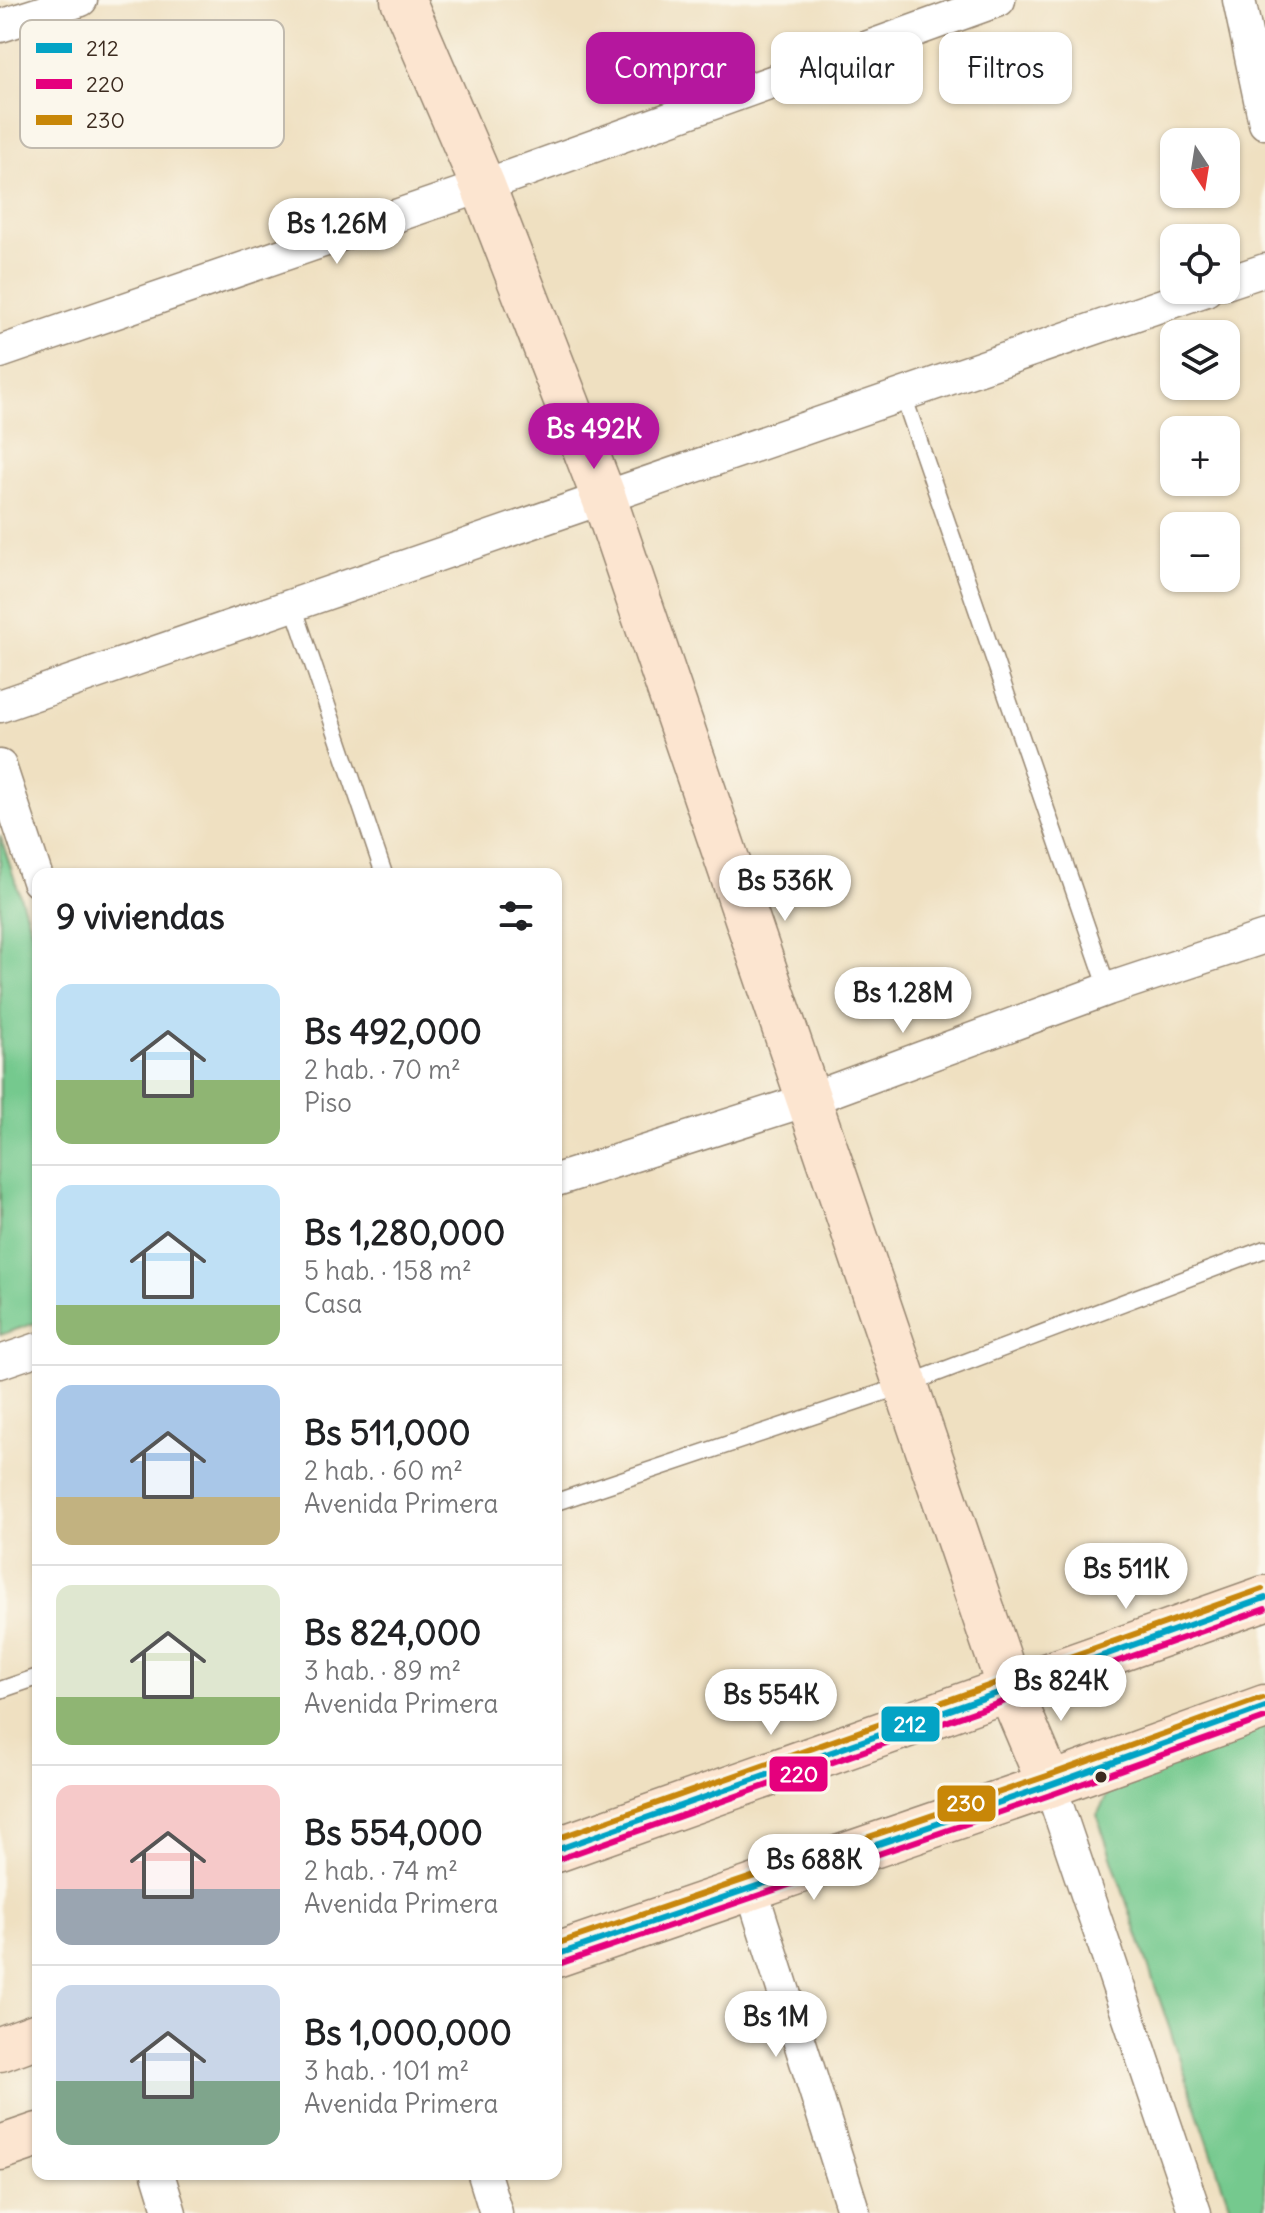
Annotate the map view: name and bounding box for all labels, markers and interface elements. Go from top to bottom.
legend [20,20,284,148]
chip: Comprar [586,32,755,104]
chip: Alquilar [771,32,923,104]
chip: Filtros [939,32,1072,104]
text: 212 [86,34,119,62]
text: 220 [86,70,125,98]
text: 230 [86,106,125,134]
north arrow [1160,128,1240,208]
map controls [1160,128,1240,592]
pin: Bs 1.26M [254,198,420,266]
text: Bs 1.26M [286,207,388,240]
button: locate [1160,224,1240,304]
button: layers [1160,320,1240,400]
pin: Bs 492K [520,403,668,471]
text: Bs 492K [546,412,642,445]
button: + [1160,416,1240,496]
button: − [1160,512,1240,592]
pin: Bs 536K [711,855,859,923]
text: Bs 536K [737,864,833,897]
icon: filters [494,894,538,938]
text: 9 viviendas [56,895,225,938]
pin: Bs 1.28M [820,967,986,1035]
text: Bs 1.28M [852,976,954,1009]
text: Bs 492,000 [304,1010,482,1053]
icon: home [120,1016,216,1112]
text: 2 hab. · 70 m² [304,1053,461,1086]
text: Piso [304,1086,352,1119]
text: Bs 1,280,000 [304,1211,505,1254]
icon: home [120,1217,216,1313]
text: 5 hab. · 158 m² [304,1254,472,1287]
text: Casa [304,1287,362,1320]
text: Bs 511,000 [304,1411,471,1454]
icon: home [120,1417,216,1513]
text: 2 hab. · 60 m² [304,1454,463,1487]
text: Avenida Primera [304,1487,498,1520]
pin: Bs 511K [1052,1543,1200,1611]
text: Bs 511K [1083,1552,1169,1585]
text: Bs 824,000 [304,1611,481,1654]
icon: home [120,1617,216,1713]
text: 3 hab. · 89 m² [304,1654,461,1687]
pin: Bs 824K [987,1655,1135,1723]
text: Bs 824K [1014,1664,1108,1697]
pin: Bs 554K [697,1669,845,1737]
text: Bs 554K [723,1678,819,1711]
text: Avenida Primera [304,1687,498,1720]
line badge: 212 [880,1705,941,1743]
text: 212 [894,1710,926,1738]
line badge: 220 [768,1755,829,1793]
text: 220 [780,1760,818,1788]
unlabelled marker [1093,1769,1109,1785]
line badge: 230 [936,1784,997,1823]
text: 230 [946,1789,986,1817]
text: Bs 554,000 [304,1811,483,1854]
icon: home [120,1817,216,1913]
pin: Bs 688K [740,1834,888,1902]
text: Bs 688K [766,1843,862,1876]
text: 2 hab. · 74 m² [304,1854,458,1887]
text: Avenida Primera [304,1887,498,1920]
pin: Bs 1M [720,1991,832,2059]
text: Bs 1M [743,2000,809,2033]
text: Bs 1,000,000 [304,2011,512,2054]
icon: home [120,2017,216,2113]
text: 3 hab. · 101 m² [304,2054,469,2087]
text: Avenida Primera [304,2087,498,2120]

